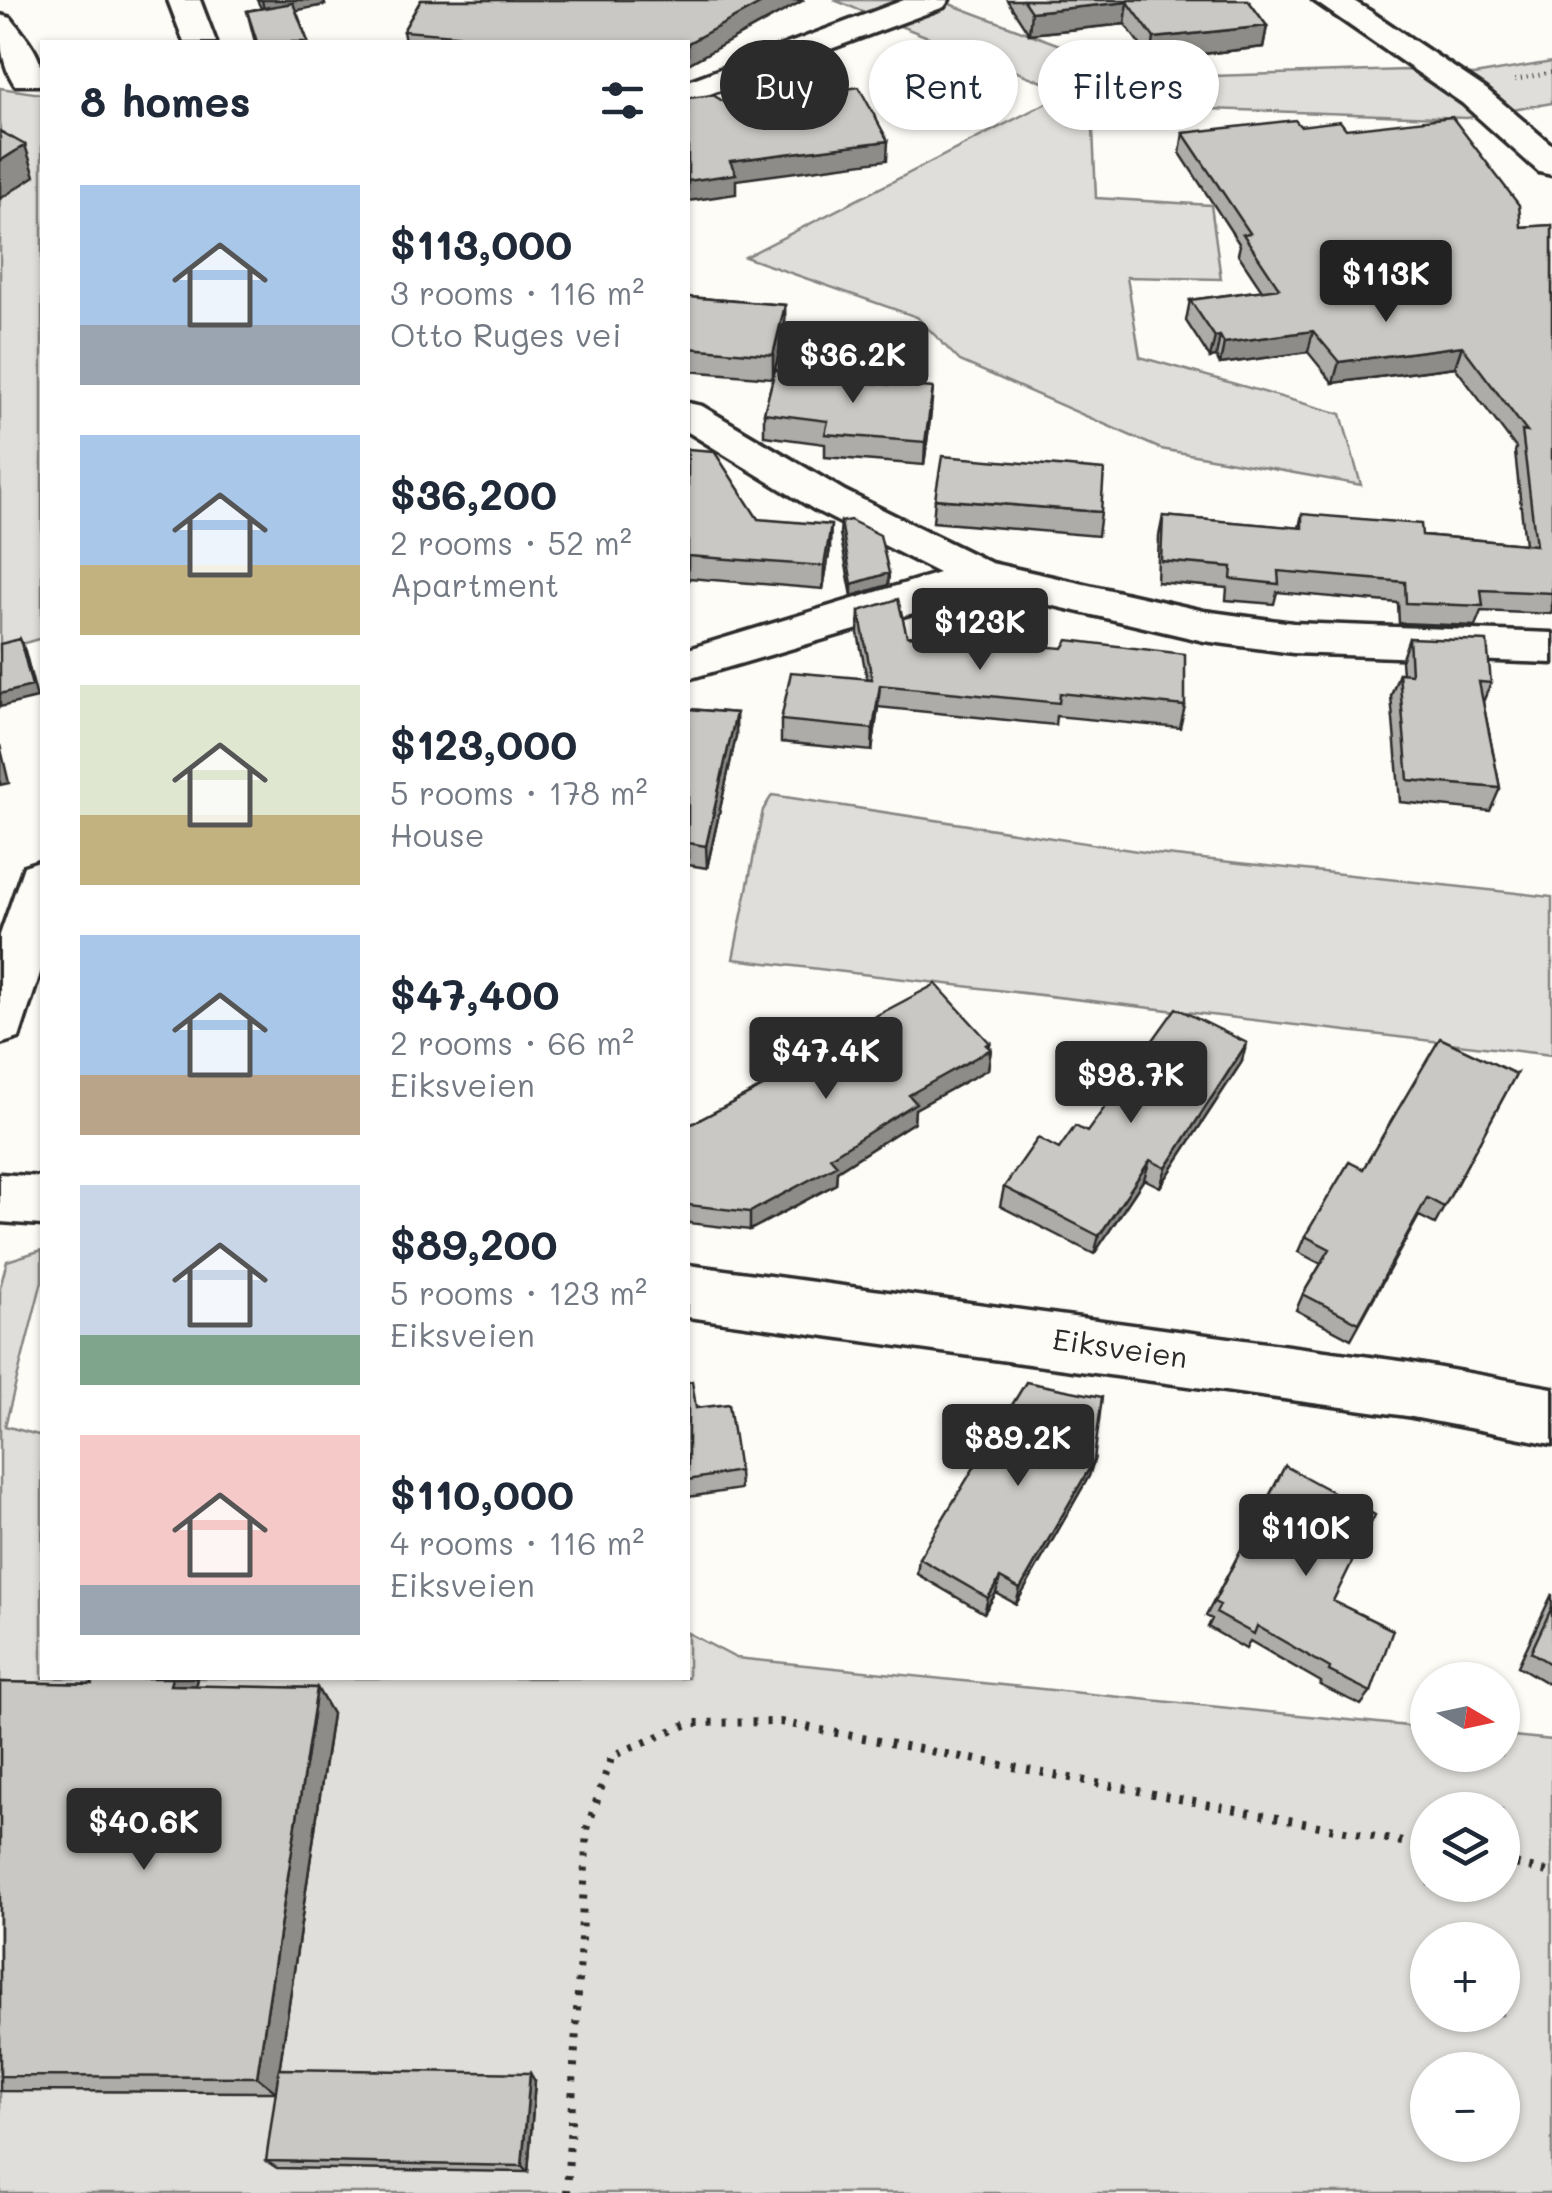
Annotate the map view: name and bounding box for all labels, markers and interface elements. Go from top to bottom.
chip: Buy [720,40,849,130]
chip: Rent [869,40,1018,130]
chip: Filters [1038,40,1219,130]
text: 8 homes [80,73,251,128]
icon: filters [595,73,650,128]
text: $113,000 [390,216,572,271]
icon: home [160,225,280,345]
pin: $113K [1316,240,1456,325]
text: $113K [1342,251,1430,293]
text: 3 rooms · 116 m² [390,271,644,313]
text: Otto Ruges vei [390,313,621,355]
pin: $36.2K [772,321,934,406]
text: $36.2K [799,332,907,374]
text: $36,200 [390,466,557,521]
icon: home [160,475,280,595]
text: 2 rooms · 52 m² [390,521,632,563]
text: Apartment [390,563,559,605]
pin: $123K [910,588,1050,673]
text: $123K [934,599,1026,641]
text: $123,000 [390,716,577,771]
icon: home [160,725,280,845]
text: 5 rooms · 178 m² [390,771,648,813]
text: House [390,813,485,855]
text: $47,400 [390,966,560,1021]
icon: home [160,975,280,1095]
pin: $47.4K [745,1017,907,1102]
text: 2 rooms · 66 m² [390,1021,634,1063]
text: $47.4K [771,1028,881,1070]
pin: $98.7K [1050,1041,1212,1126]
text: $98.7K [1077,1052,1185,1094]
text: Eiksveien [390,1063,535,1105]
text: $89,200 [390,1216,558,1271]
icon: home [160,1225,280,1345]
text: 5 rooms · 123 m² [390,1271,647,1313]
text: Eiksveien [390,1313,535,1355]
street label: Eiksveien [1050,1318,1190,1376]
pin: $89.2K [937,1404,1099,1489]
text: $89.2K [964,1415,1072,1457]
text: $110,000 [390,1466,574,1521]
icon: home [160,1475,280,1595]
pin: $110K [1236,1494,1376,1579]
text: $110K [1261,1505,1351,1547]
text: 4 rooms · 116 m² [390,1521,644,1563]
text: Eiksveien [390,1563,535,1605]
north arrow [1410,1662,1520,1772]
map controls [1410,1662,1520,2162]
pin: $40.6K [63,1788,225,1873]
button: layers [1410,1792,1520,1902]
text: $40.6K [89,1799,199,1841]
button: + [1410,1922,1520,2032]
button: − [1410,2052,1520,2162]

